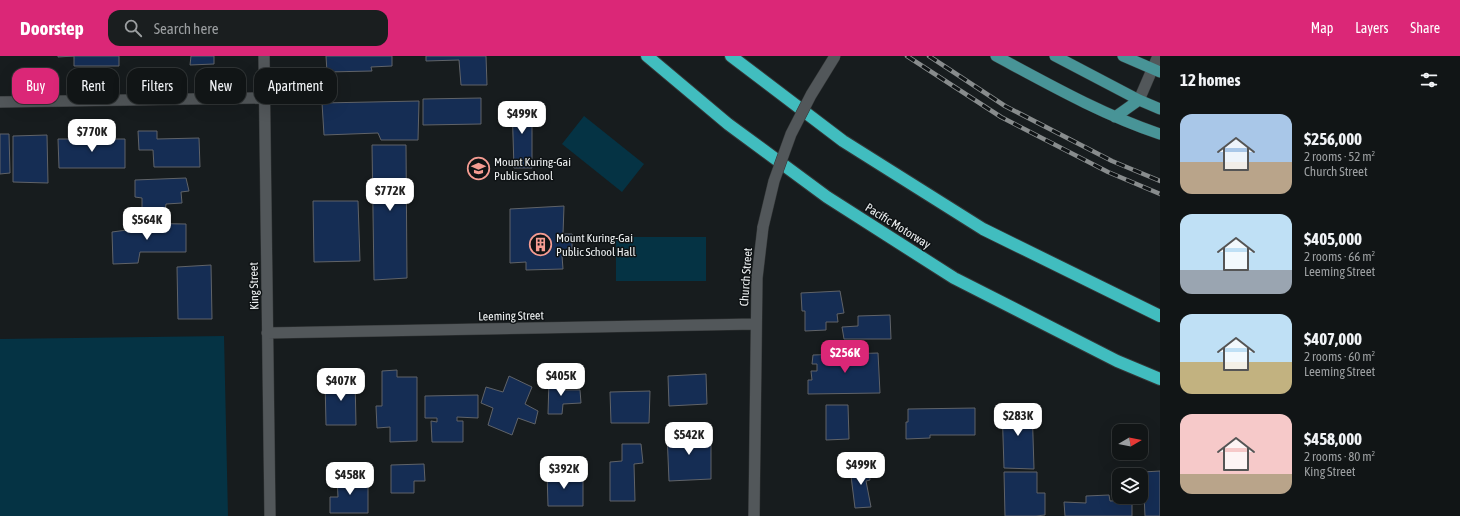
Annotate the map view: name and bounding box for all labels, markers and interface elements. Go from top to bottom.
search box [108,10,388,46]
text: Doorstep [20,17,84,39]
icon: search [122,17,144,39]
text: Search here [154,20,218,37]
text: Map [1311,20,1333,36]
text: Layers [1355,20,1388,36]
text: Share [1410,20,1440,36]
chip: Buy [12,68,59,104]
chip: Rent [67,68,119,104]
chip: Filters [127,68,187,104]
chip: New [195,68,246,104]
chip: Apartment [254,68,337,104]
icon: filters [1418,69,1440,91]
text: 12 homes [1180,70,1241,90]
pin: $499K [494,101,550,135]
text: $499K [507,106,537,121]
pin: $770K [64,119,120,153]
text: $770K [77,124,107,139]
text: $256,000 [1304,129,1362,149]
icon: home [1212,130,1260,178]
text: 2 rooms · 52 m² [1304,149,1375,164]
place label: Mount Kuring-Gai Public School [494,155,571,183]
school or university icon: Mount Kuring-Gai Public School [465,156,491,182]
text: Church Street [1304,164,1368,179]
pin: $772K [362,178,418,212]
text: $772K [375,183,405,198]
street label: Pacific Motorway [863,200,933,252]
pin: $564K [119,207,175,241]
text: $564K [132,212,162,227]
text: $405,000 [1304,229,1362,249]
icon: home [1212,230,1260,278]
place label: Mount Kuring-Gai Public School Hall [556,231,637,259]
building icon: Mount Kuring-Gai Public School Hall [528,232,554,258]
street label: Church Street [737,247,755,307]
text: 2 rooms · 66 m² [1304,249,1375,264]
street label: King Street [247,262,261,310]
text: Leeming Street [1304,264,1375,279]
street label: Leeming Street [478,308,545,324]
text: $407,000 [1304,329,1362,349]
icon: home [1212,330,1260,378]
pin: $256K [817,340,873,374]
text: $256K [830,345,860,360]
text: 2 rooms · 60 m² [1304,349,1375,364]
pin: $405K [533,363,589,397]
text: Leeming Street [1304,364,1375,379]
pin: $407K [313,368,369,402]
text: $405K [546,368,576,383]
text: $407K [326,373,356,388]
pin: $283K [990,403,1046,437]
text: $283K [1003,408,1033,423]
pin: $542K [661,422,717,456]
north arrow [1112,424,1148,460]
map controls [1112,424,1148,504]
text: $542K [674,427,704,442]
text: $458,000 [1304,429,1362,449]
icon: home [1212,430,1260,478]
text: 2 rooms · 80 m² [1304,449,1375,464]
pin: $499K [833,452,889,486]
pin: $392K [536,456,592,490]
text: $499K [846,457,876,472]
text: $392K [549,461,579,476]
pin: $458K [322,462,378,496]
text: King Street [1304,464,1356,479]
text: $458K [335,467,365,482]
button: layers [1112,468,1148,504]

